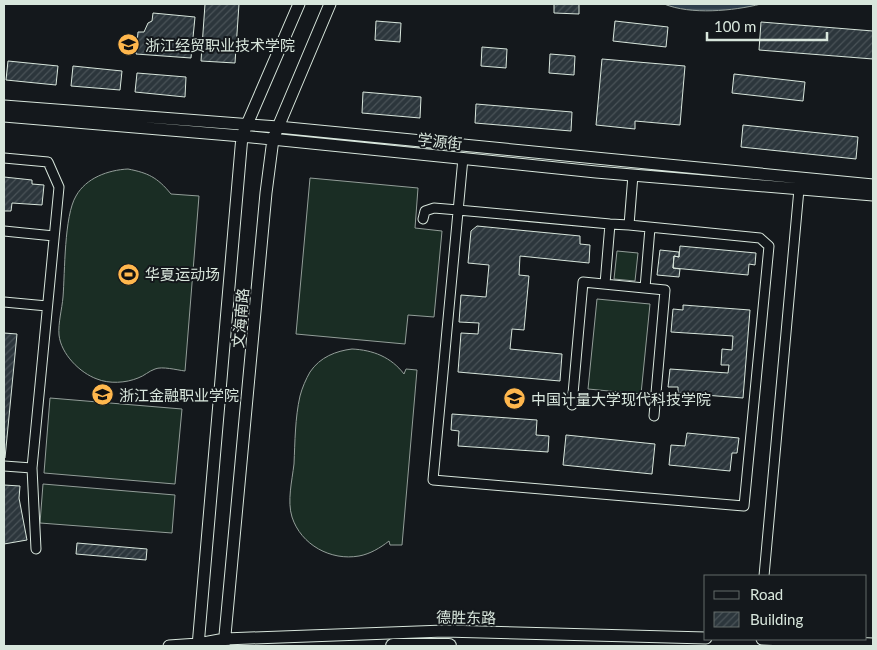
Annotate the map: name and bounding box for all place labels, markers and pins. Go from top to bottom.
school or university icon: 浙江经贸职业技术学院 [117,33,141,57]
place label: 浙江经贸职业技术学院 [145,36,295,54]
sports icon: 华夏运动场 [117,262,141,286]
place label: 华夏运动场 [145,265,220,283]
school or university icon: 浙江金融职业学院 [91,383,115,407]
place label: 浙江金融职业学院 [119,386,239,404]
school or university icon: 中国计量大学现代科技学院 [503,387,527,411]
place label: 中国计量大学现代科技学院 [531,390,711,408]

